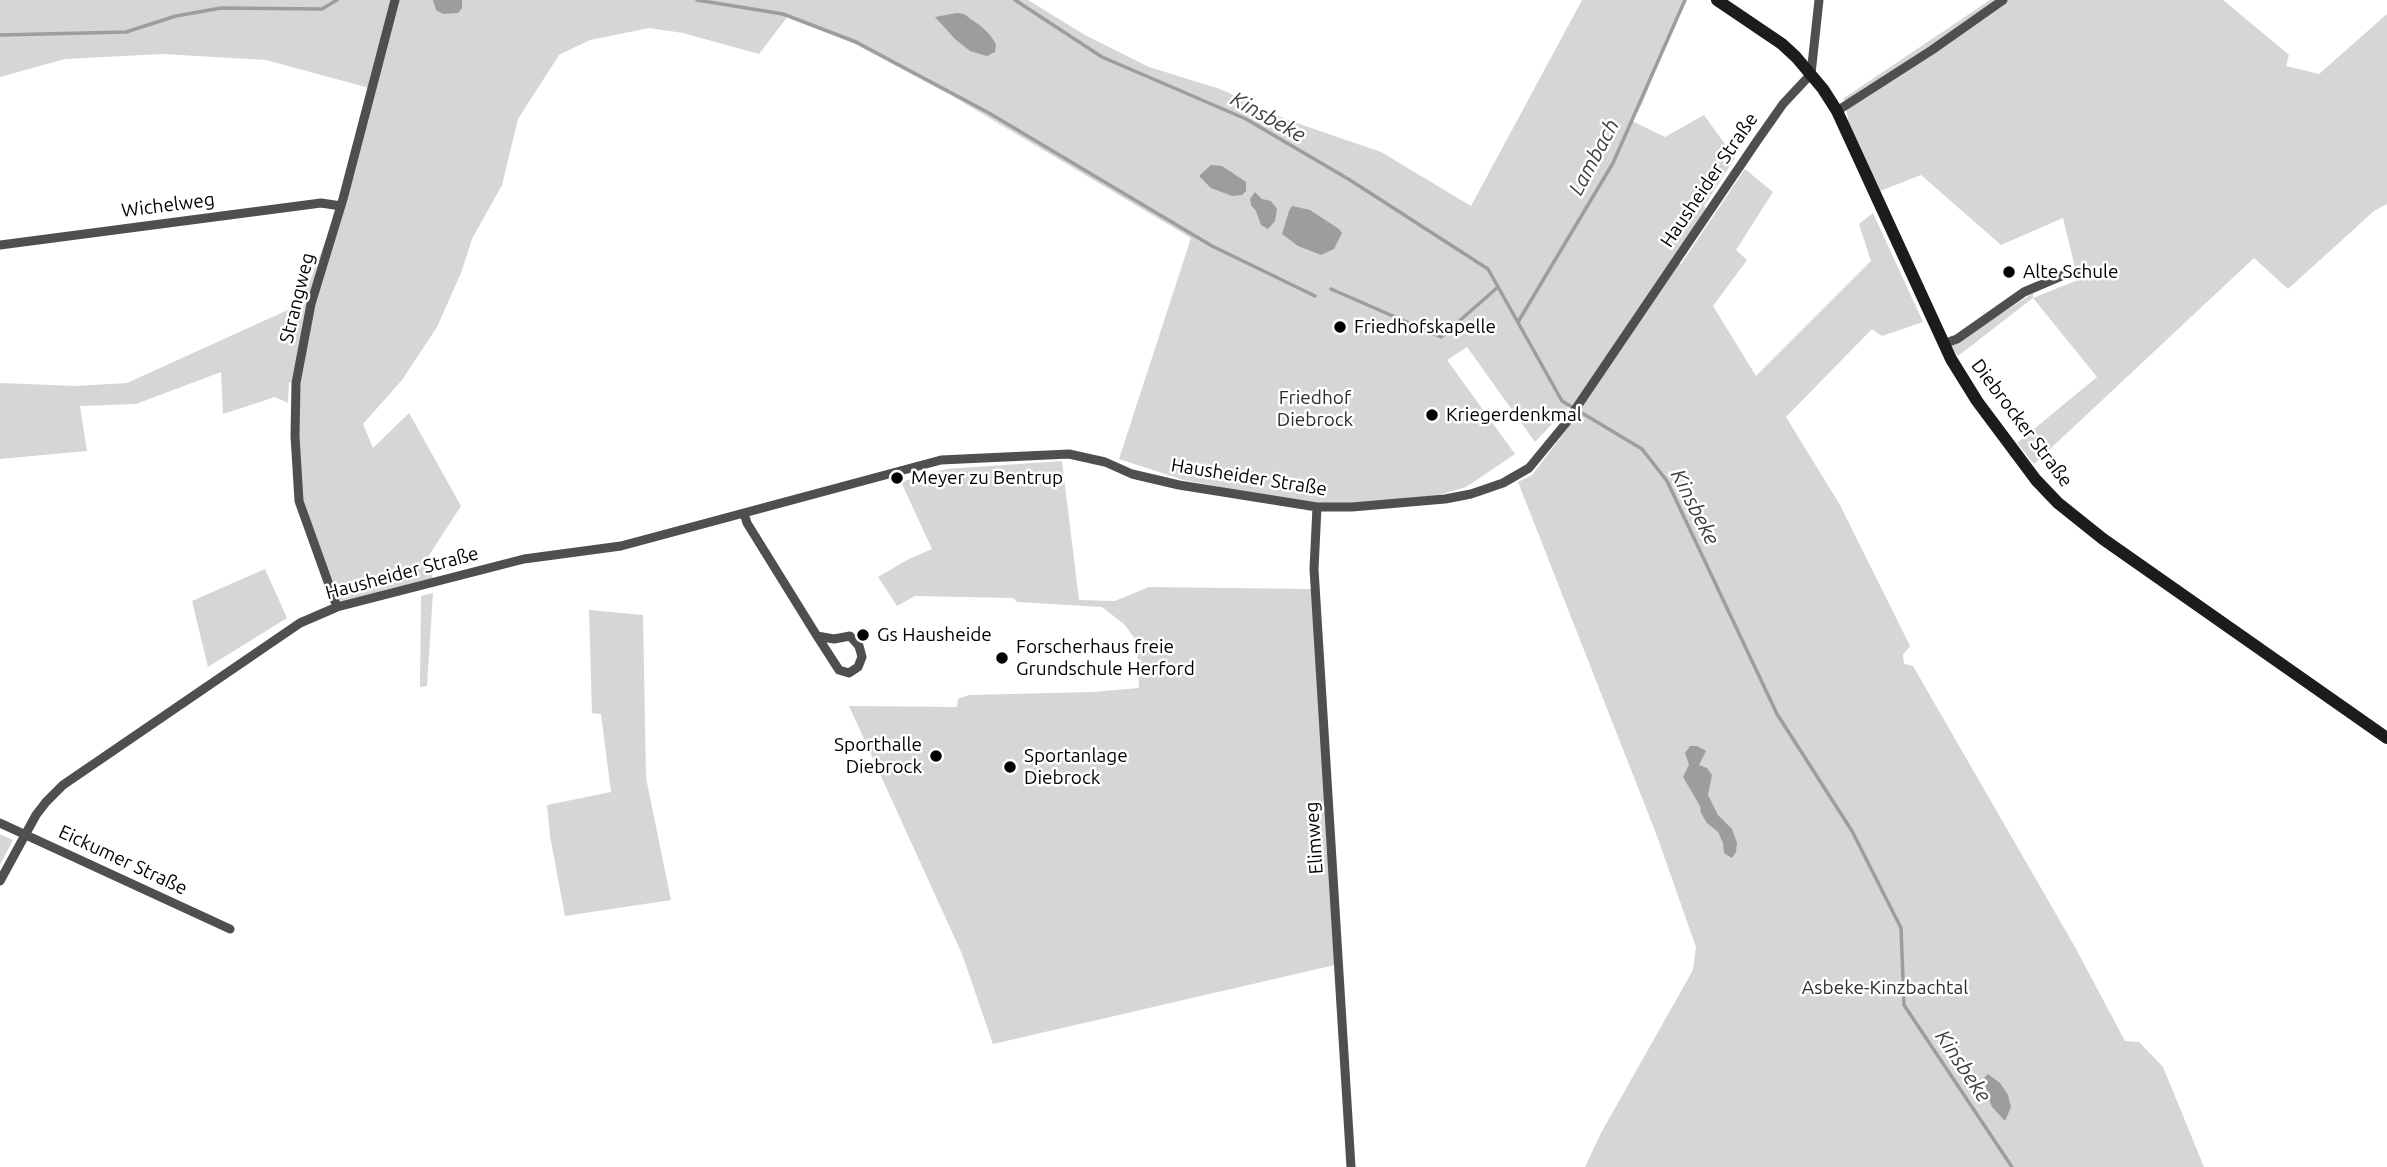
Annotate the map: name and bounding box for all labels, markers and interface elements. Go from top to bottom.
water label: Kinsbeke [1226,86,1310,148]
street label: Hausheider Straße [1656,108,1762,252]
water label: Lambach [1564,115,1624,199]
street label: Wichelweg [120,188,216,222]
street label: Strangweg [275,250,319,346]
place label: Alte Schule [2023,261,2119,283]
marker: Alte Schule [2001,264,2017,280]
place label: Friedhofskapelle [1354,316,1496,338]
marker: Friedhofskapelle [1332,319,1348,335]
street label: Diebrocker Straße [1966,354,2078,492]
park label: Friedhof Diebrock [1277,387,1353,431]
place label: Kriegerdenkmal [1446,404,1582,426]
marker: Kriegerdenkmal [1424,407,1440,423]
street label: Hausheider Straße [1169,453,1329,501]
water label: Kinsbeke [1665,465,1725,549]
place label: Meyer zu Bentrup [911,467,1063,489]
marker: Meyer zu Bentrup [889,470,905,486]
street label: Hausheider Straße [323,542,481,604]
place label: Gs Hausheide [877,624,992,646]
marker: Gs Hausheide [855,627,871,643]
place label: Forscherhaus freie Grundschule Herford [1016,636,1195,680]
marker: Forscherhaus freie Grundschule Herford [994,650,1010,666]
place label: Sporthalle Diebrock [834,734,922,778]
place label: Sportanlage Diebrock [1024,745,1128,789]
marker: Sporthalle Diebrock [928,748,944,764]
marker: Sportanlage Diebrock [1002,759,1018,775]
street label: Elimweg [1300,801,1328,875]
street label: Eickumer Straße [55,820,191,900]
park label: Asbeke-Kinzbachtal [1802,977,1968,999]
water label: Kinsbeke [1930,1025,1996,1107]

